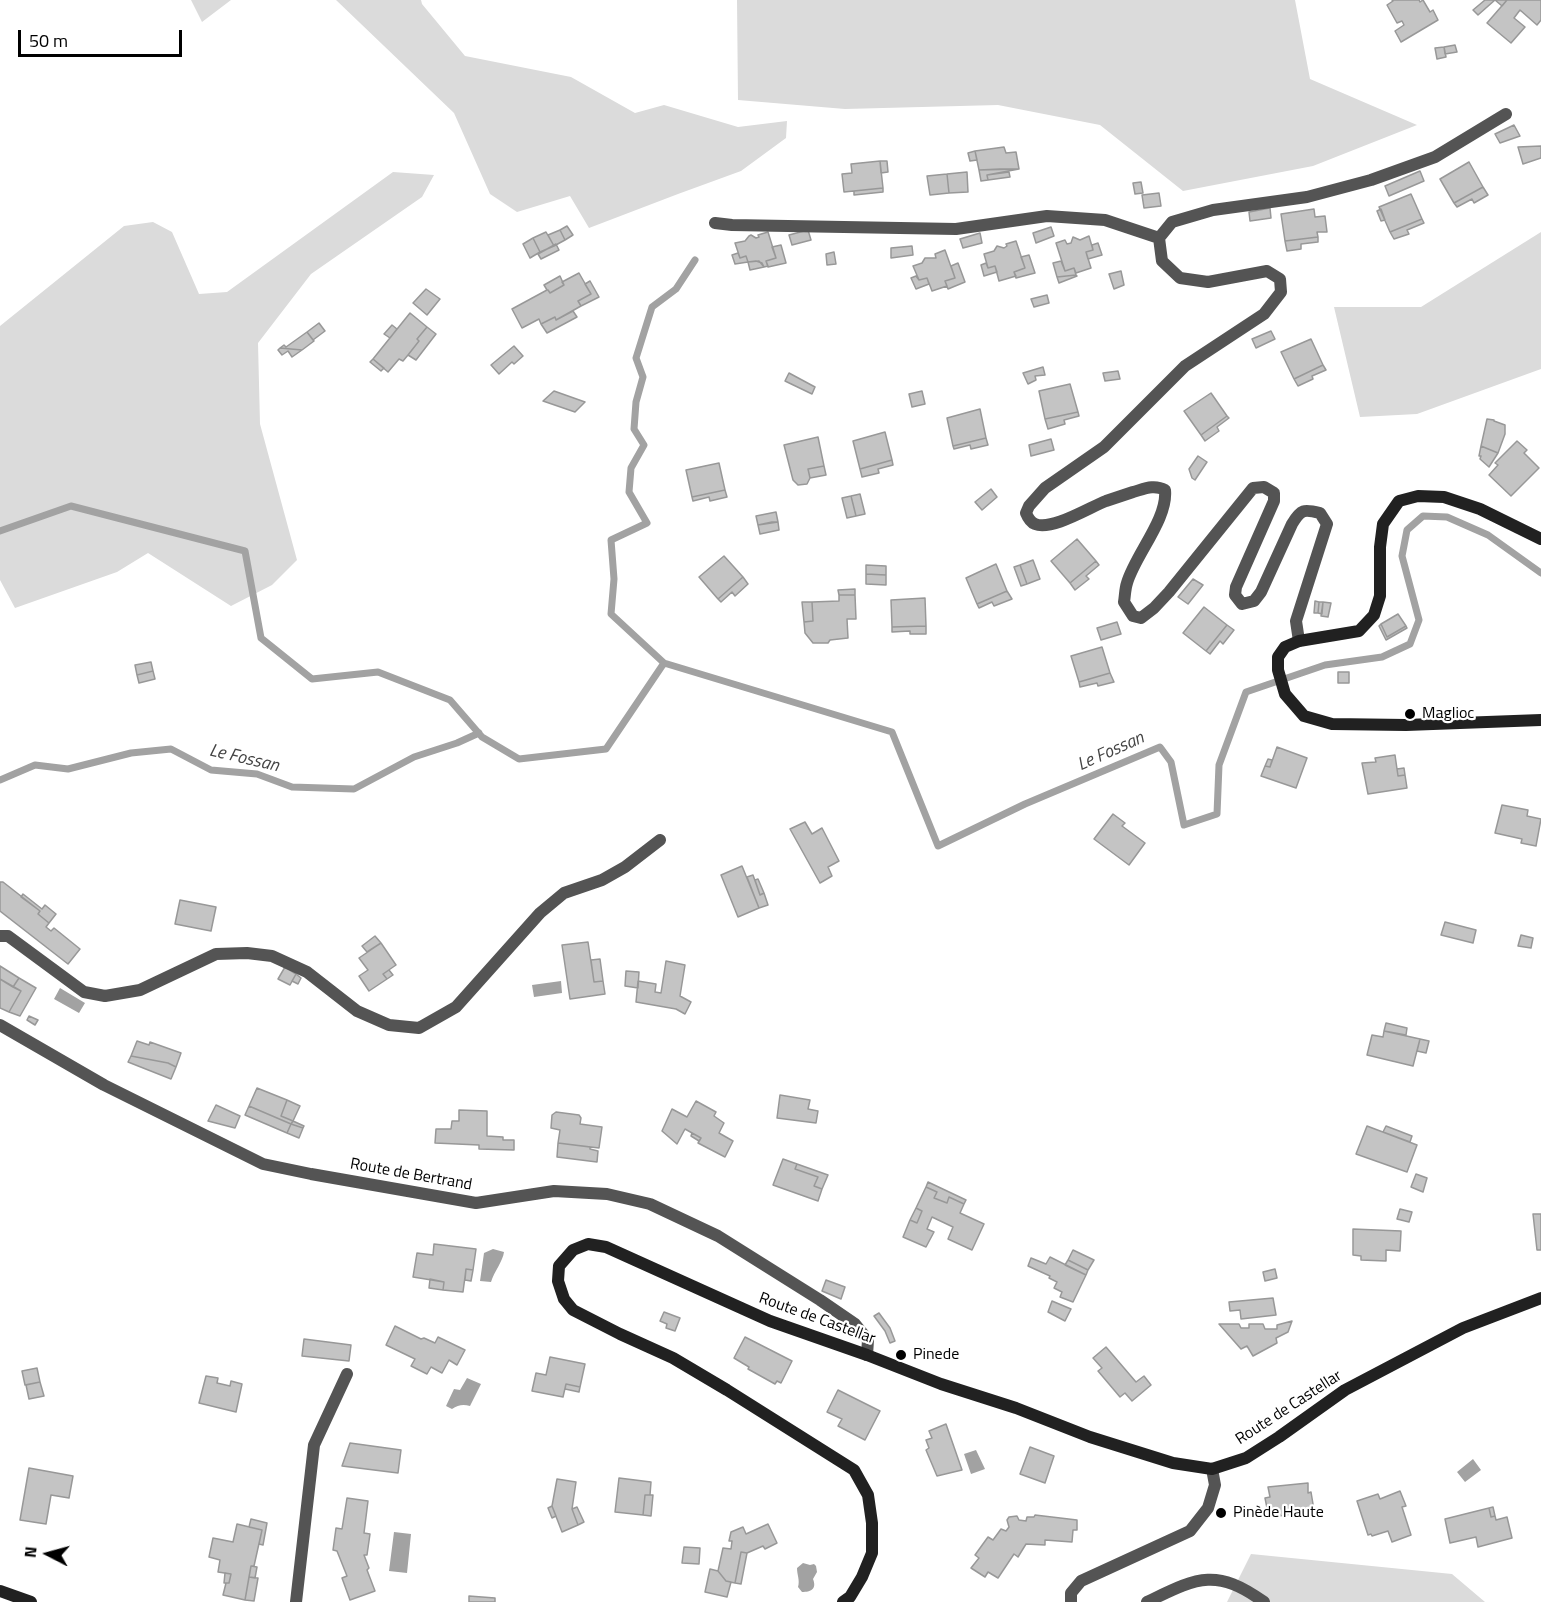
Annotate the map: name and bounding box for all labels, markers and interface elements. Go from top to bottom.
scale bar [21,18,184,56]
text: 50 m [29,27,68,54]
place label: Maglioc [1422,704,1474,724]
marker: Maglioc [1403,707,1417,721]
water label: Le Fossan [1074,728,1148,776]
water label: Le Fossan [207,741,281,777]
street label: Route de Bertrand [348,1155,474,1195]
street label: Route de Castellar [756,1289,878,1349]
place label: Pinede [913,1345,959,1365]
marker: Pinede [894,1348,908,1362]
street label: Route de Castellar [1232,1367,1346,1449]
place label: Pinède Haute [1233,1503,1324,1523]
marker: Pinède Haute [1214,1506,1228,1520]
north arrow [18,1524,78,1584]
text: N [18,1545,43,1559]

